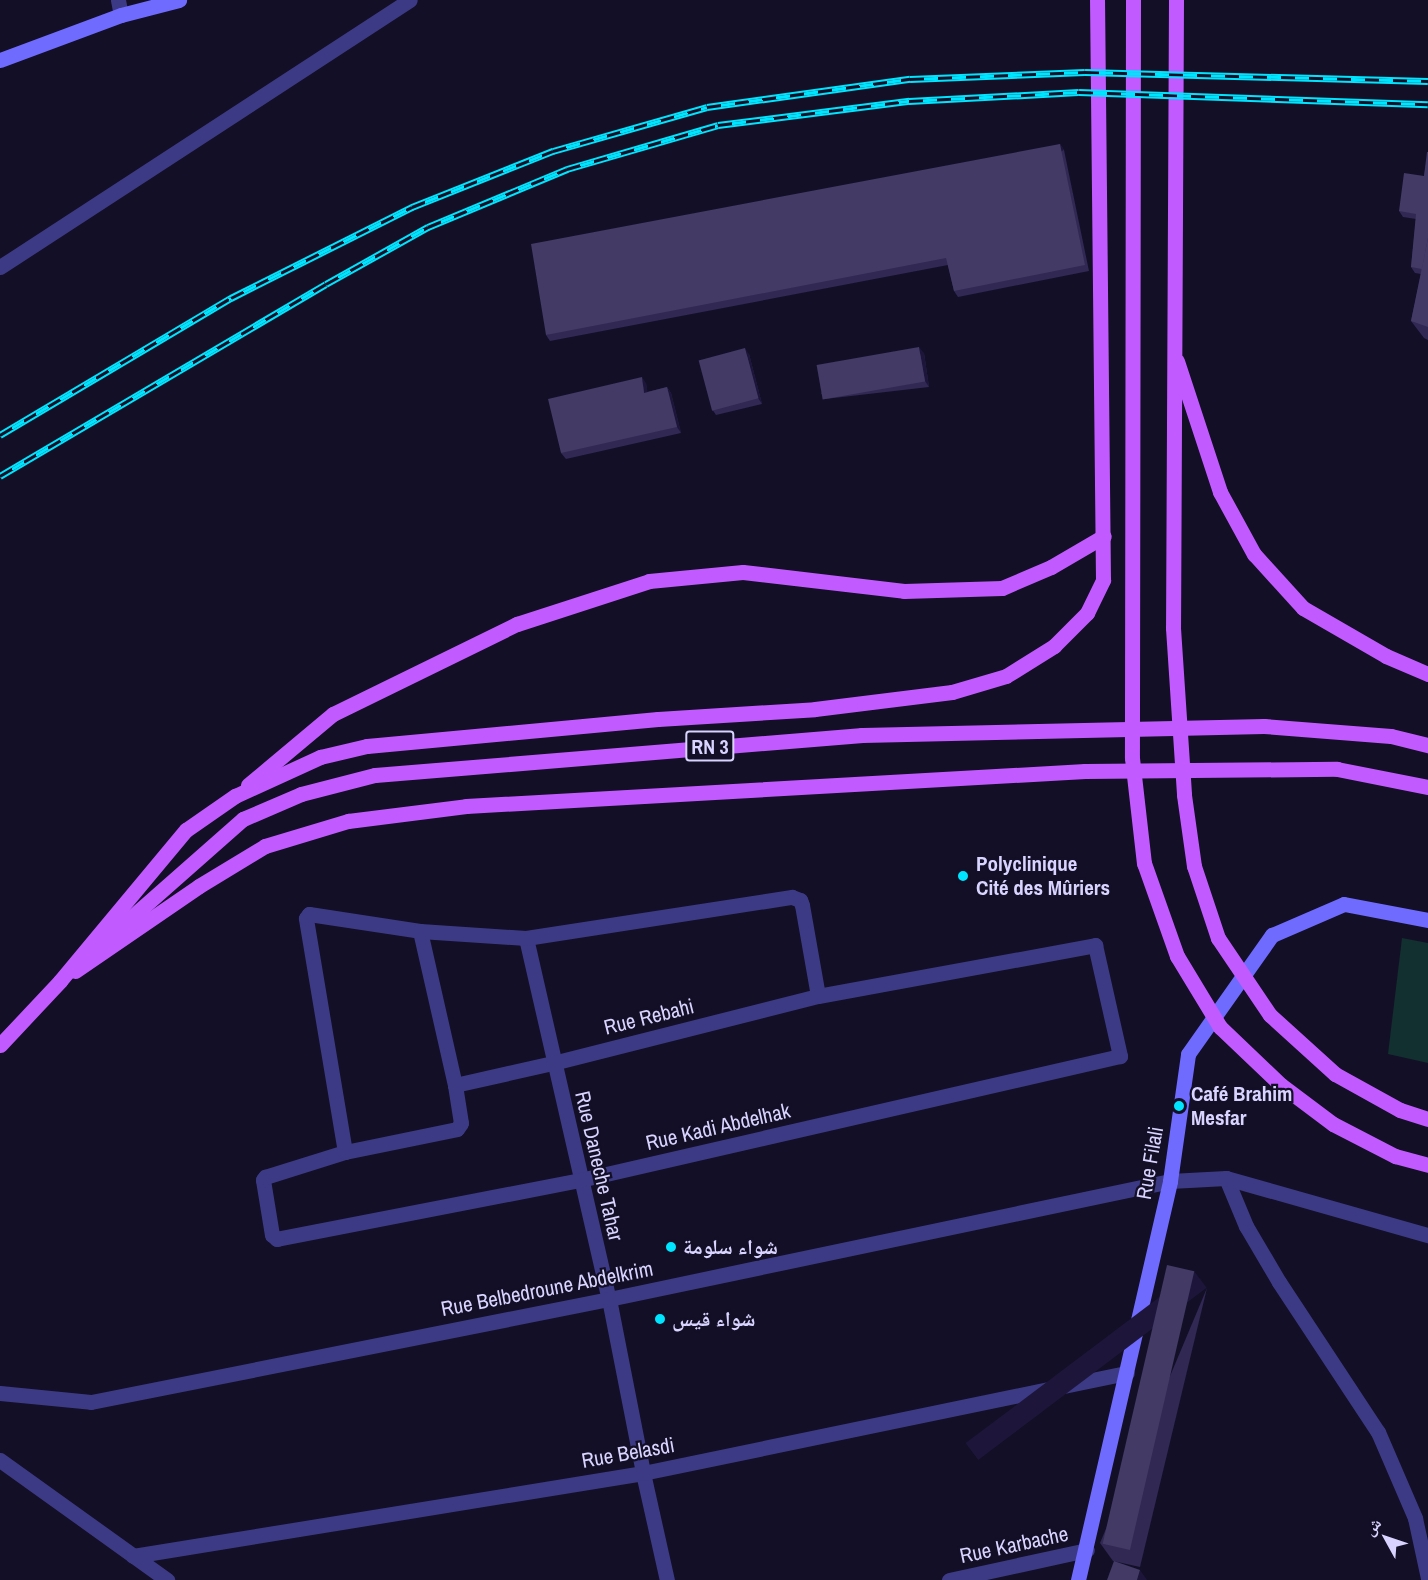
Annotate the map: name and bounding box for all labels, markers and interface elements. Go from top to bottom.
road number: RN 3 [684,729,736,763]
place label: Polyclinique Cité des Mûriers [976,851,1110,901]
marker: Polyclinique Cité des Mûriers [954,867,972,885]
street label: Rue Rebahi [601,994,697,1040]
place label: Café Brahim Mesfar [1191,1081,1292,1131]
street label: Rue Daneche Tahar [569,1088,629,1244]
street label: Rue Kadi Abdelhak [643,1098,793,1156]
marker: Café Brahim Mesfar [1172,1099,1186,1113]
street label: Rue Filali [1131,1125,1169,1201]
place label: شواء سلومة [683,1234,778,1260]
marker: شواء سلومة [664,1240,678,1254]
street label: Rue Belbedroune Abdelkrim [438,1256,656,1322]
place label: شواء قيس [672,1306,756,1332]
marker: شواء قيس [653,1312,667,1326]
street label: Rue Belasdi [580,1432,676,1474]
north arrow [1356,1508,1416,1568]
text: ش [1358,1513,1386,1540]
street label: Rue Karbache [958,1521,1070,1569]

